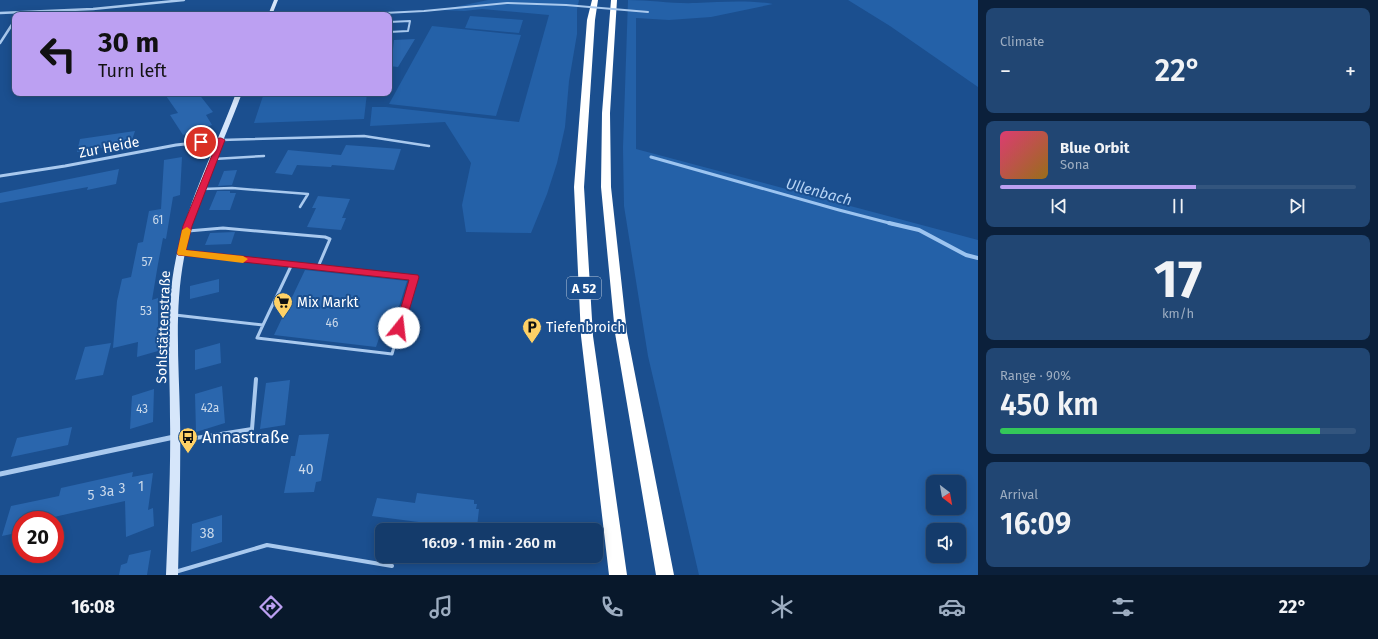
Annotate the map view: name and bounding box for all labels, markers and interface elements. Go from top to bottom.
text: 30 m [98,26,159,59]
icon: left [32,28,84,80]
text: Climate [1000,34,1044,49]
text: 22° [1155,53,1201,89]
text: − [1000,58,1011,85]
text: + [1345,58,1356,85]
text: Turn left [98,60,167,82]
pin [184,125,218,159]
icon: arrive [190,131,212,153]
street label: Zur Heide [77,133,141,162]
text: Blue Orbit [1060,139,1129,157]
text: Sona [1060,157,1089,172]
water label: Ullenbach [784,175,854,209]
icon: previous [1048,195,1070,217]
icon: pause [1167,195,1189,217]
icon: next [1286,195,1308,217]
house number: 61 [152,213,164,227]
text: 17 [1154,248,1202,311]
house number: 57 [141,255,153,269]
street label: Sohlstättenstraße [153,270,174,384]
road number: A 52 [567,277,601,299]
supermarket icon: Mix Markt [272,291,294,319]
place label: Mix Markt [297,294,359,311]
house number: 53 [140,304,152,318]
text: km/h [1162,306,1194,321]
position arrow [378,307,420,349]
house number: 46 [326,316,338,330]
parking icon: Tiefenbroich [521,316,543,344]
place label: Tiefenbroich [546,319,626,336]
text: Range · 90% [1000,368,1071,383]
text: 450 km [1000,387,1099,423]
house number: 42a [201,401,219,415]
house number: 43 [136,402,148,416]
bus stop icon: Annastraße [177,426,199,454]
place label: Annastraße [202,427,289,448]
house number: 40 [298,461,314,478]
north arrow [926,475,966,515]
map controls [926,475,966,563]
house number: 1 [138,478,144,495]
house number: 3 [119,480,126,497]
house number: 3a [100,483,114,500]
house number: 5 [87,487,95,504]
text: Arrival [1000,487,1038,502]
text: 16:09 [1000,506,1071,542]
speed limit sign: 20 [12,511,64,563]
button: sound [926,523,966,563]
house number: 38 [200,525,215,542]
text: 16:09 · 1 min · 260 m [422,534,556,552]
icon: directions [257,593,285,621]
icon: music [427,593,455,621]
icon: phone [598,593,626,621]
icon: climate [768,593,796,621]
icon: car [938,593,966,621]
icon: filters [1109,593,1137,621]
text: 16:08 [71,596,115,618]
text: 22° [1279,596,1307,618]

